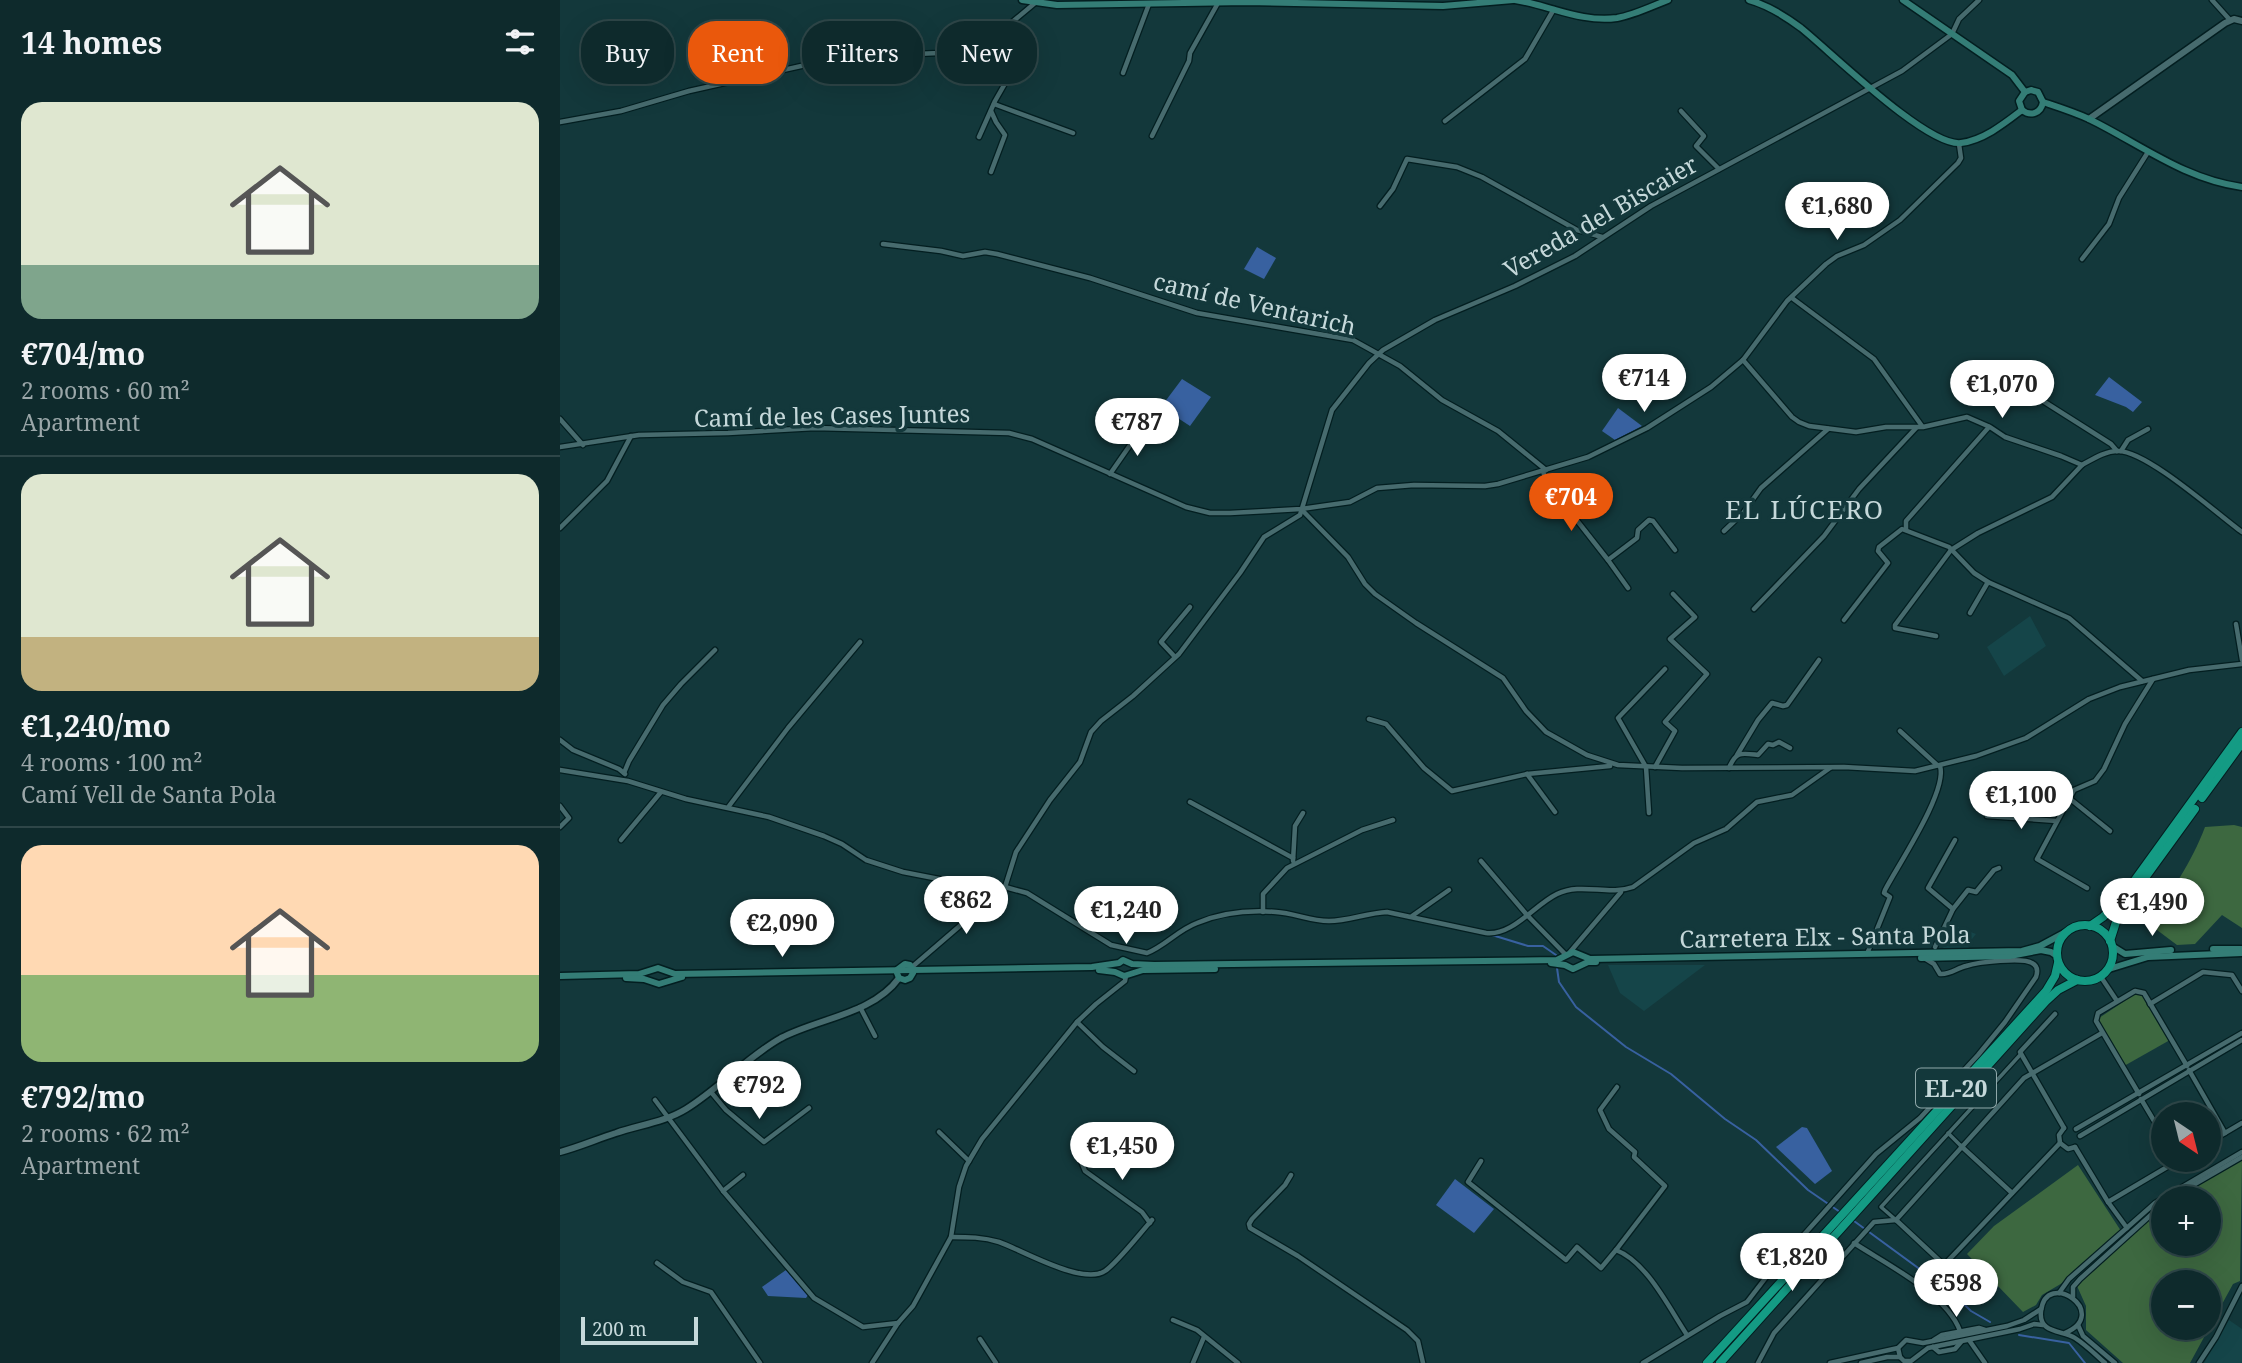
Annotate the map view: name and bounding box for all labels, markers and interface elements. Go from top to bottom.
chip: Buy [581,21,674,84]
chip: Rent [688,21,788,84]
chip: Filters [802,21,923,84]
chip: New [937,21,1037,84]
text: 14 homes [21,22,162,63]
icon: filters [501,23,539,61]
icon: home [217,147,343,273]
street label: Vereda del Biscaier [1497,147,1703,285]
pin: €1,680 [1780,182,1894,242]
text: €1,680 [1801,189,1873,221]
street label: camí de Ventarich [1151,264,1359,342]
text: €704/mo [21,333,145,374]
pin: €714 [1603,354,1685,414]
pin: €1,070 [1945,360,2059,420]
text: €714 [1618,361,1670,393]
text: €1,070 [1966,367,2038,399]
text: 2 rooms · 60 m² [21,374,190,406]
street label: Camí de les Cases Juntes [694,396,970,434]
pin: €787 [1096,398,1178,458]
text: €787 [1111,405,1163,437]
text: Apartment [21,406,140,438]
pin: €704 [1530,474,1612,533]
text: €704 [1545,480,1597,512]
district label: EL LÚCERO [1725,491,1885,527]
icon: home [217,519,343,645]
text: €1,240/mo [21,705,171,746]
text: 4 rooms · 100 m² [21,746,203,778]
pin: €1,100 [1964,772,2078,831]
text: Camí Vell de Santa Pola [21,778,277,810]
text: €1,100 [1985,778,2057,810]
pin: €862 [925,876,1007,936]
pin: €1,490 [2095,878,2209,938]
text: €862 [940,883,992,915]
text: €1,490 [2116,885,2188,917]
pin: €1,240 [1069,886,1183,946]
icon: home [217,890,343,1016]
text: €1,240 [1090,893,1162,925]
pin: €2,090 [725,900,839,959]
text: €2,090 [746,906,818,938]
street label: Carretera Elx - Santa Pola [1679,917,1971,955]
pin: €792 [718,1062,800,1121]
text: €792 [733,1068,785,1100]
road number: EL-20 [1916,1068,1996,1107]
text: €792/mo [21,1076,145,1117]
north arrow [2151,1102,2221,1172]
map controls [2151,1102,2221,1340]
text: 2 rooms · 62 m² [21,1117,190,1149]
pin: €1,450 [1065,1122,1179,1182]
text: €1,450 [1086,1129,1158,1161]
text: Apartment [21,1149,140,1181]
button: + [2151,1186,2221,1256]
pin: €1,820 [1735,1234,1849,1293]
text: €1,820 [1756,1240,1828,1272]
pin: €598 [1915,1260,1997,1319]
text: €598 [1930,1266,1982,1298]
button: − [2151,1270,2221,1340]
scale bar [581,1314,698,1346]
text: 200 m [592,1316,647,1342]

